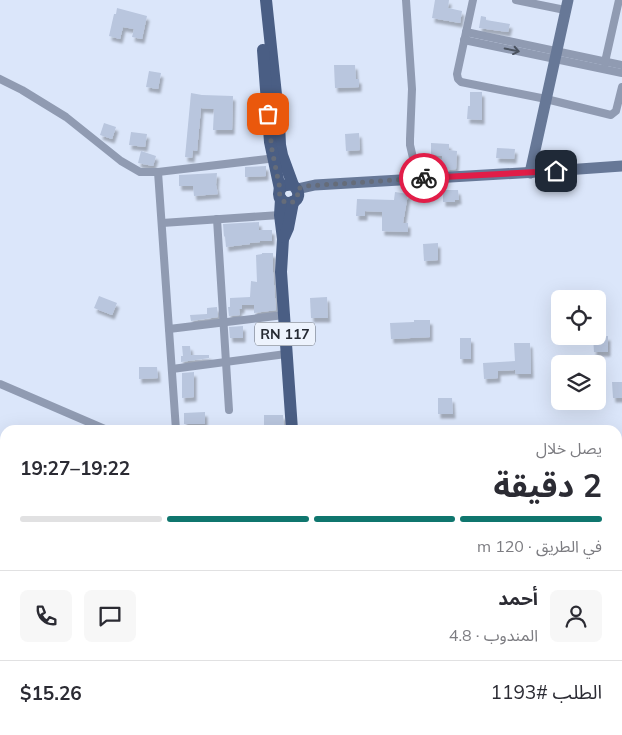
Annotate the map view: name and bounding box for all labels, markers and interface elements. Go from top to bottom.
one-way arrow [504,46,520,55]
pin [247,93,289,135]
icon: bag [254,100,282,128]
pin [535,150,577,192]
courier [399,153,449,203]
icon: home [542,157,570,185]
icon: bike [410,164,438,192]
map controls [551,290,606,410]
button: locate [551,290,606,345]
road number: RN 117 [255,322,315,346]
button: layers [551,355,606,410]
text: يصل خلال [536,438,602,458]
text: 19:22–19:27 [20,456,130,480]
text: 2 دقيقة [494,465,602,505]
text: في الطريق · 120 m [477,536,602,556]
text: أحمد [498,586,538,610]
button: phone [20,590,72,642]
button: chat [84,590,136,642]
button: person [550,590,602,642]
text: المندوب · 4.8 [449,625,538,645]
text: الطلب #1193 [491,680,602,704]
text: $15.26 [20,681,82,705]

